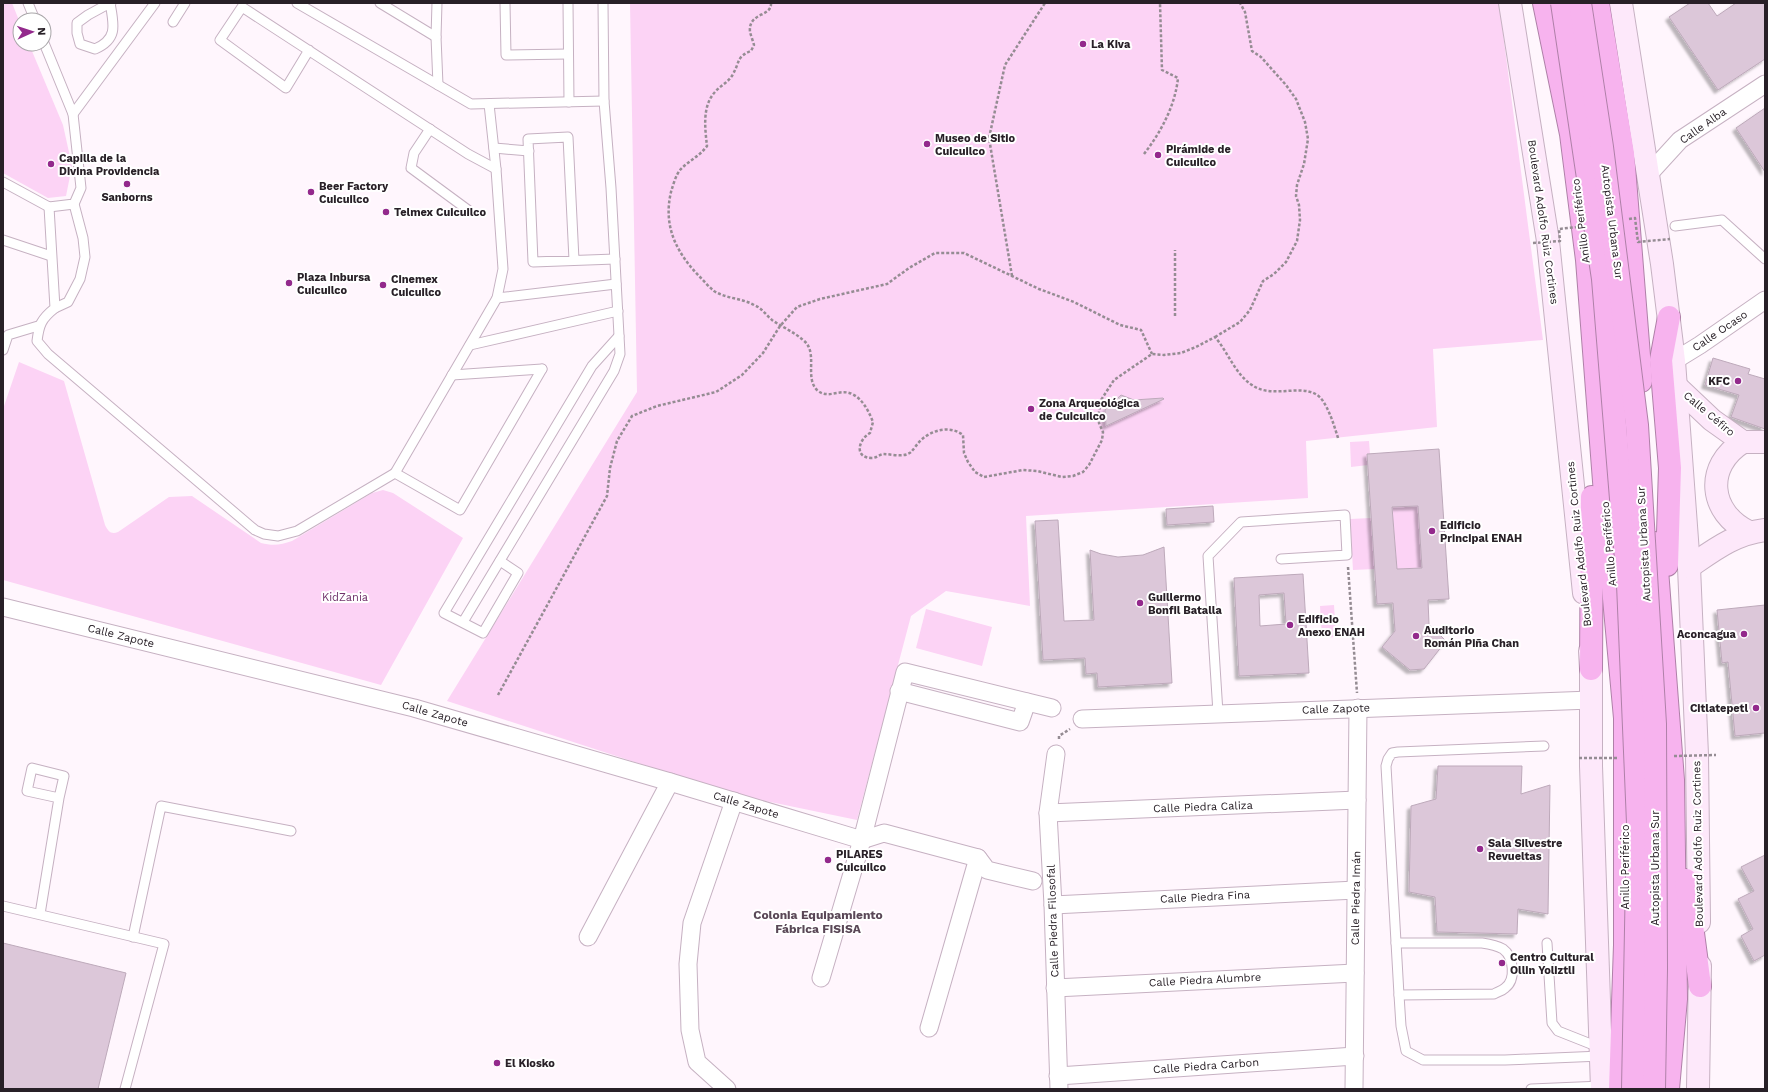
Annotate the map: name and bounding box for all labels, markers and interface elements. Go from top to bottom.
north arrow [12,12,52,52]
text: N [35,27,48,36]
place label: La Kiva [1091,38,1131,51]
marker: La Kiva [1078,39,1088,49]
street label: Calle Alba [1677,105,1729,147]
place label: Museo de Sitio Cuicuilco [935,132,1015,158]
marker: Museo de Sitio Cuicuilco [922,139,932,149]
street label: Boulevard Adolfo Ruiz Cortines [1525,139,1561,305]
place label: Pirámide de Cuicuilco [1166,143,1231,169]
marker: Pirámide de Cuicuilco [1153,150,1163,160]
place label: Capilla de la Divina Providencia [59,152,160,178]
marker: Capilla de la Divina Providencia [46,159,56,169]
street label: Autopista Urbana Sur [1599,164,1626,280]
street label: Anillo Periférico [1569,178,1593,264]
marker: Sanborns [122,179,132,189]
place label: Beer Factory Cuicuilco [319,180,389,206]
marker: Beer Factory Cuicuilco [306,187,316,197]
place label: Sanborns [101,191,153,204]
place label: Telmex Cuicuilco [394,206,487,219]
marker: Telmex Cuicuilco [381,207,391,217]
place label: Plaza Inbursa Cuicuilco [297,271,371,297]
place label: Cinemex Cuicuilco [391,273,442,299]
marker: Plaza Inbursa Cuicuilco [284,278,294,288]
marker: Cinemex Cuicuilco [378,280,388,290]
street label: Calle Ocaso [1690,308,1750,354]
place label: KFC [1708,375,1731,388]
marker: KFC [1733,376,1743,386]
street label: Calle Céfiro [1681,389,1737,439]
place label: Zona Arqueológica de Cuicuilco [1039,397,1140,423]
marker: Zona Arqueológica de Cuicuilco [1026,404,1036,414]
street label: Boulevard Adolfo Ruiz Cortines [1564,460,1594,627]
street label: Autopista Urbana Sur [1634,486,1654,602]
street label: Anillo Periférico [1599,501,1619,587]
place label: Edificio Principal ENAH [1440,519,1522,545]
marker: Edificio Principal ENAH [1427,526,1437,536]
park label: KidZania [322,591,368,604]
place label: Guillermo Bonfil Batalla [1148,591,1222,617]
marker: Guillermo Bonfil Batalla [1135,598,1145,608]
place label: Edificio Anexo ENAH [1298,613,1365,639]
marker: Edificio Anexo ENAH [1285,620,1295,630]
street label: Calle Zapote [86,621,156,651]
place label: Auditorio Román Piña Chan [1424,624,1519,650]
place label: Aconcagua [1677,628,1737,641]
marker: Aconcagua [1739,629,1749,639]
marker: Auditorio Román Piña Chan [1411,631,1421,641]
street label: Calle Zapote [400,698,470,730]
street label: Calle Zapote [1302,701,1370,717]
place label: Citlatepetl [1690,702,1748,715]
marker: Citlatepetl [1751,703,1761,713]
street label: Boulevard Adolfo Ruiz Cortines [1690,761,1706,927]
street label: Calle Zapote [712,789,780,821]
street label: Calle Piedra Caliza [1153,799,1253,815]
street label: Autopista Urbana Sur [1649,810,1662,926]
street label: Anillo Periférico [1619,824,1632,910]
place label: Sala Silvestre Revueltas [1488,837,1562,863]
marker: Sala Silvestre Revueltas [1475,844,1485,854]
place label: PILARES Cuicuilco [836,848,887,874]
street label: Calle Piedra Imán [1349,851,1363,945]
marker: PILARES Cuicuilco [823,855,833,865]
street label: Calle Piedra Filosofal [1045,864,1061,978]
street label: Calle Piedra Fina [1160,888,1250,906]
district label: Colonia Equipamiento Fábrica FISISA [753,908,883,936]
place label: Centro Cultural Ollin Yoliztli [1510,951,1594,977]
marker: Centro Cultural Ollin Yoliztli [1497,958,1507,968]
street label: Calle Piedra Alumbre [1148,971,1262,989]
street label: Calle Piedra Carbon [1153,1056,1259,1076]
place label: El Kiosko [505,1057,555,1070]
marker: El Kiosko [492,1058,502,1068]

